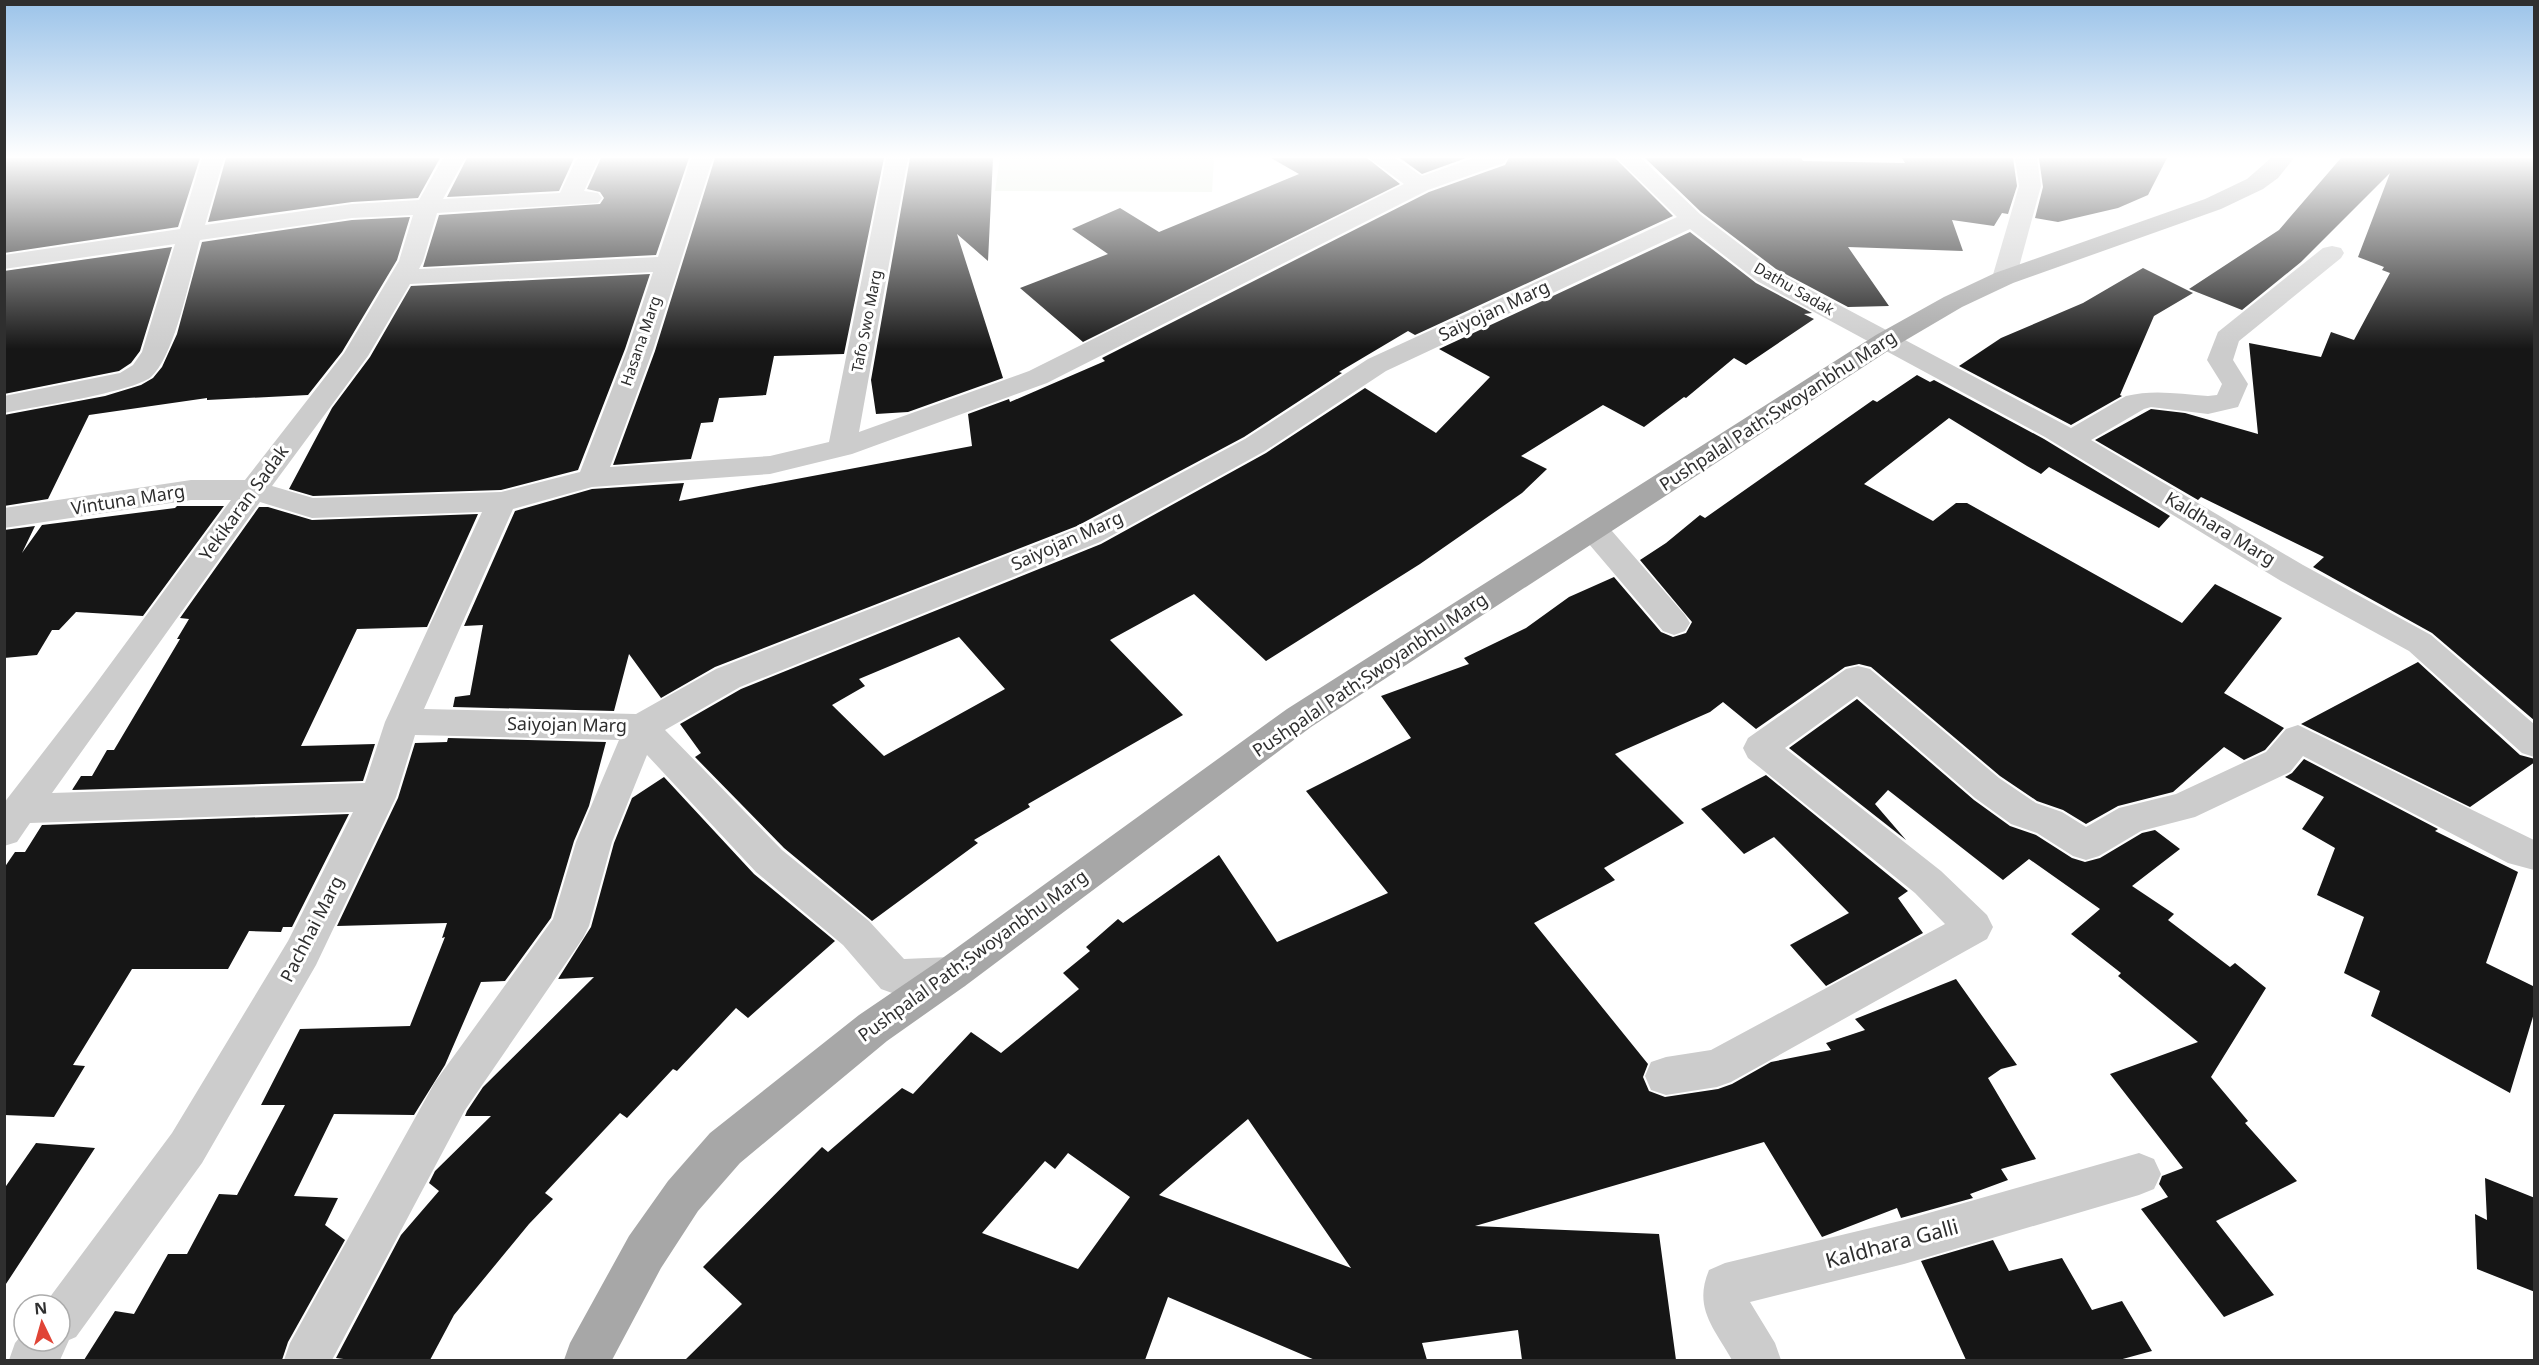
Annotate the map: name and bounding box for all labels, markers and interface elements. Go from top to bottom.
street label: Dathu Sadak [1751,257,1838,319]
street label: Tafo Swo Marg [846,268,886,374]
street label: Saiyojan Marg [1434,274,1553,346]
street label: Hasana Marg [615,293,665,388]
street label: Pushpalal Path;Swoyanbhu Marg [1654,324,1901,496]
street label: Yekikaran Sadak [193,440,293,565]
street label: Vintuna Marg [69,478,186,520]
street label: Kaldhara Marg [2161,486,2280,571]
street label: Saiyojan Marg [1007,505,1126,575]
street label: Pushpalal Path;Swoyanbhu Marg [1247,586,1491,762]
street label: Saiyojan Marg [507,711,627,737]
street label: Pushpalal Path;Swoyanbhu Marg [853,864,1092,1047]
street label: Pachhai Marg [274,871,348,986]
street label: Kaldhara Galli [1822,1212,1961,1274]
north arrow [12,1293,72,1353]
text: N [33,1297,48,1320]

